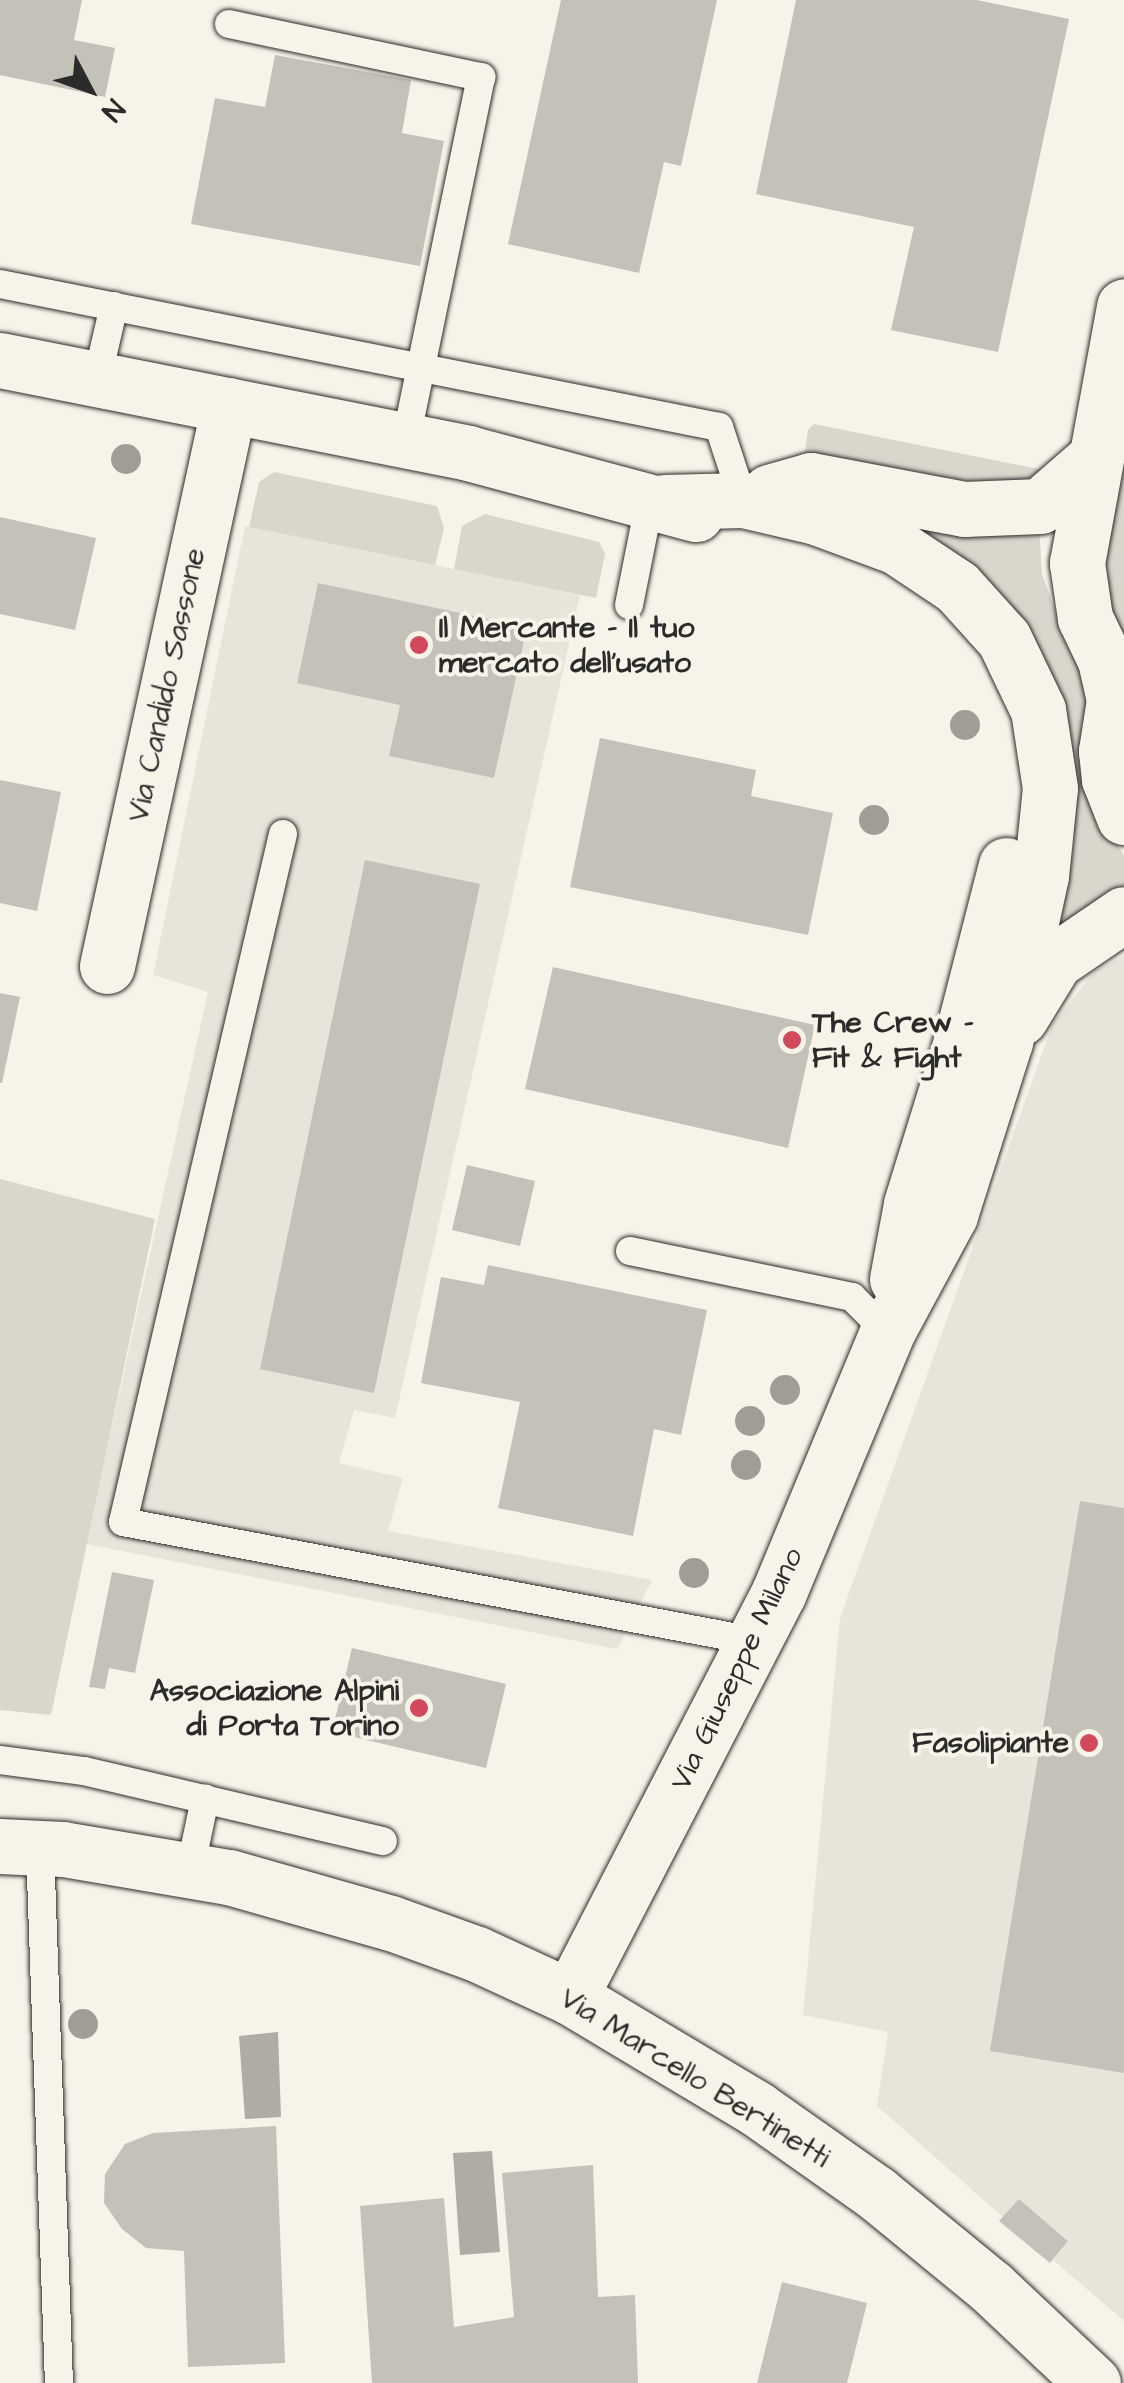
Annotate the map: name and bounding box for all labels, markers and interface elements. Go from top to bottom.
north arrow [40,40,140,140]
text: N [93,91,133,129]
street label: Via Candido Sassone [120,545,214,825]
place label: Il Mercante - Il tuo mercato dell'usato [439,610,694,680]
marker: Il Mercante - Il tuo mercato dell'usato [408,634,430,656]
place label: The Crew - Fit & Fight [812,1005,973,1076]
marker: The Crew - Fit & Fight [781,1029,803,1051]
street label: Via Giuseppe Milano [663,1542,811,1796]
place label: Associazione Alpini di Porta Torino [150,1673,399,1744]
marker: Associazione Alpini di Porta Torino [408,1697,430,1719]
place label: Fasolipiante [912,1725,1069,1761]
marker: Fasolipiante [1078,1732,1100,1754]
street label: Via Marcello Bertinetti [553,1980,837,2176]

